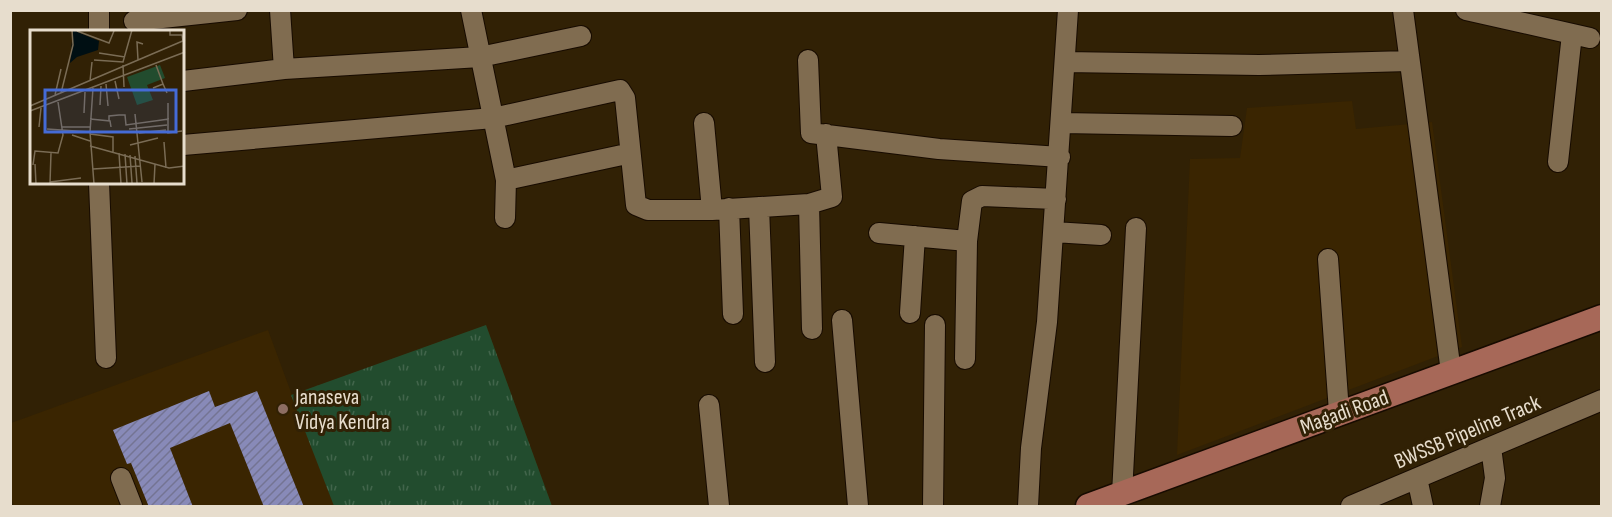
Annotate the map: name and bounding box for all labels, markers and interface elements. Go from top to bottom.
inset map [30,30,184,184]
place label: Janaseva Vidya Kendra [294,384,390,436]
street label: Magadi Road [1297,384,1392,441]
street label: BWSSB Pipeline Track [1390,389,1545,475]
marker: Janaseva Vidya Kendra [276,402,290,416]

